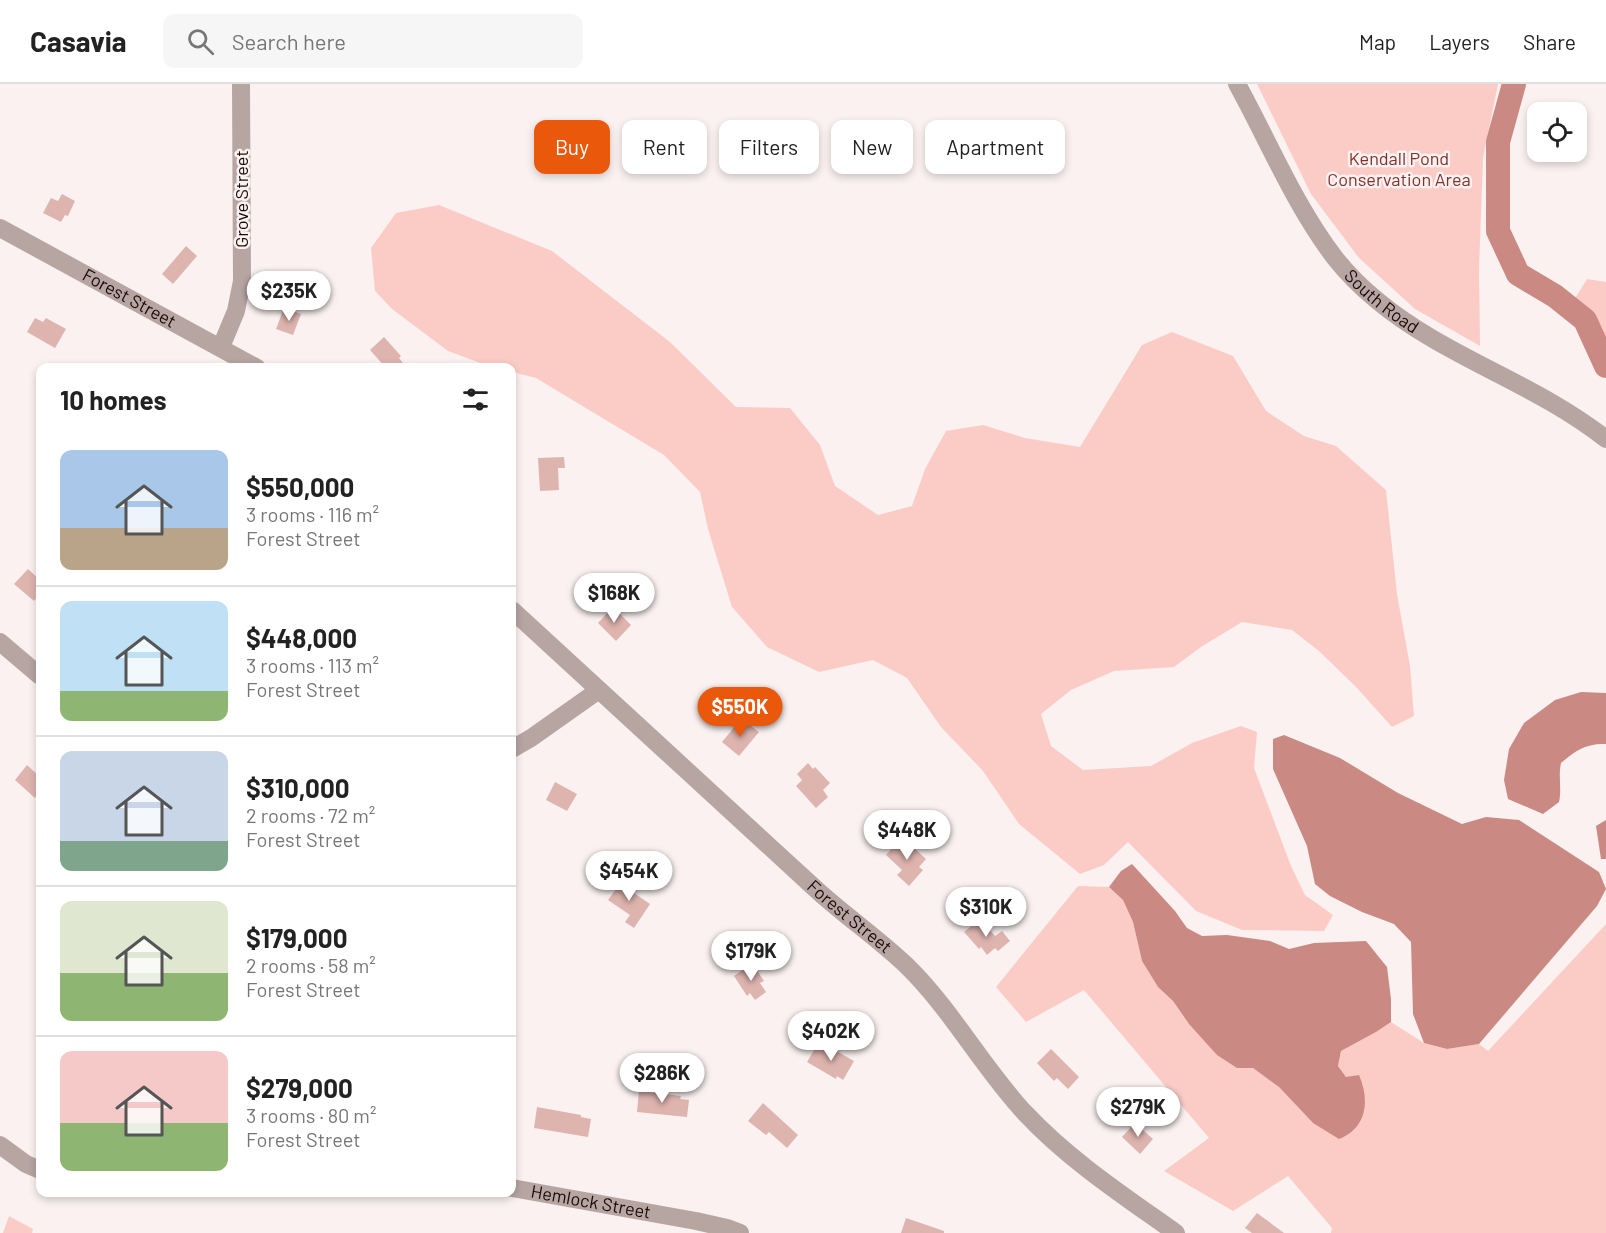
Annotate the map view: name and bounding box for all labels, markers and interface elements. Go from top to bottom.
search box [163,14,583,68]
text: Casavia [30,24,127,58]
icon: search [184,25,217,58]
text: Search here [232,28,346,54]
text: Map [1359,29,1396,54]
text: Layers [1429,29,1490,54]
text: Share [1523,29,1576,54]
map controls [1527,102,1587,162]
button: locate [1527,102,1587,162]
chip: Buy [534,120,610,174]
chip: Rent [622,120,707,174]
chip: Filters [719,120,819,174]
chip: New [831,120,913,174]
chip: Apartment [925,120,1065,174]
park label: Kendall Pond Conservation Area [1327,147,1471,190]
street label: Grove Street [230,150,252,248]
street label: Forest Street [79,263,180,332]
street label: South Road [1340,264,1423,338]
pin: $235K [247,271,331,322]
text: $235K [261,278,317,302]
icon: filters [459,383,492,416]
text: 10 homes [60,384,167,415]
text: $550,000 [246,471,354,502]
icon: home [108,474,180,546]
text: 3 rooms · 116 m² [246,502,379,526]
text: Forest Street [246,526,361,550]
pin: $168K [572,573,656,624]
text: $168K [588,580,640,604]
text: $448,000 [246,622,357,653]
icon: home [108,625,180,697]
text: 3 rooms · 113 m² [246,653,379,677]
text: Forest Street [246,677,361,701]
pin: $550K [698,687,782,738]
text: $550K [712,694,768,718]
text: $310,000 [246,772,350,803]
icon: home [108,775,180,847]
text: 2 rooms · 72 m² [246,803,375,827]
pin: $448K [865,810,949,861]
text: $448K [878,817,936,841]
text: Forest Street [246,827,361,851]
pin: $454K [587,851,671,902]
text: $454K [600,858,658,882]
street label: Forest Street [803,875,897,957]
pin: $310K [944,887,1028,938]
text: $310K [959,894,1013,918]
text: $179,000 [246,922,347,953]
icon: home [108,925,180,997]
pin: $179K [709,931,793,982]
text: $179K [725,938,777,962]
text: 2 rooms · 58 m² [246,953,376,977]
text: Forest Street [246,977,361,1001]
pin: $402K [789,1011,873,1062]
text: $402K [802,1018,860,1042]
pin: $286K [620,1053,704,1104]
text: $286K [634,1060,690,1084]
text: $279,000 [246,1072,353,1103]
icon: home [108,1075,180,1147]
pin: $279K [1096,1087,1180,1138]
text: $279K [1110,1094,1166,1118]
text: 3 rooms · 80 m² [246,1103,376,1127]
text: Forest Street [246,1127,361,1151]
street label: Hemlock Street [529,1180,653,1223]

